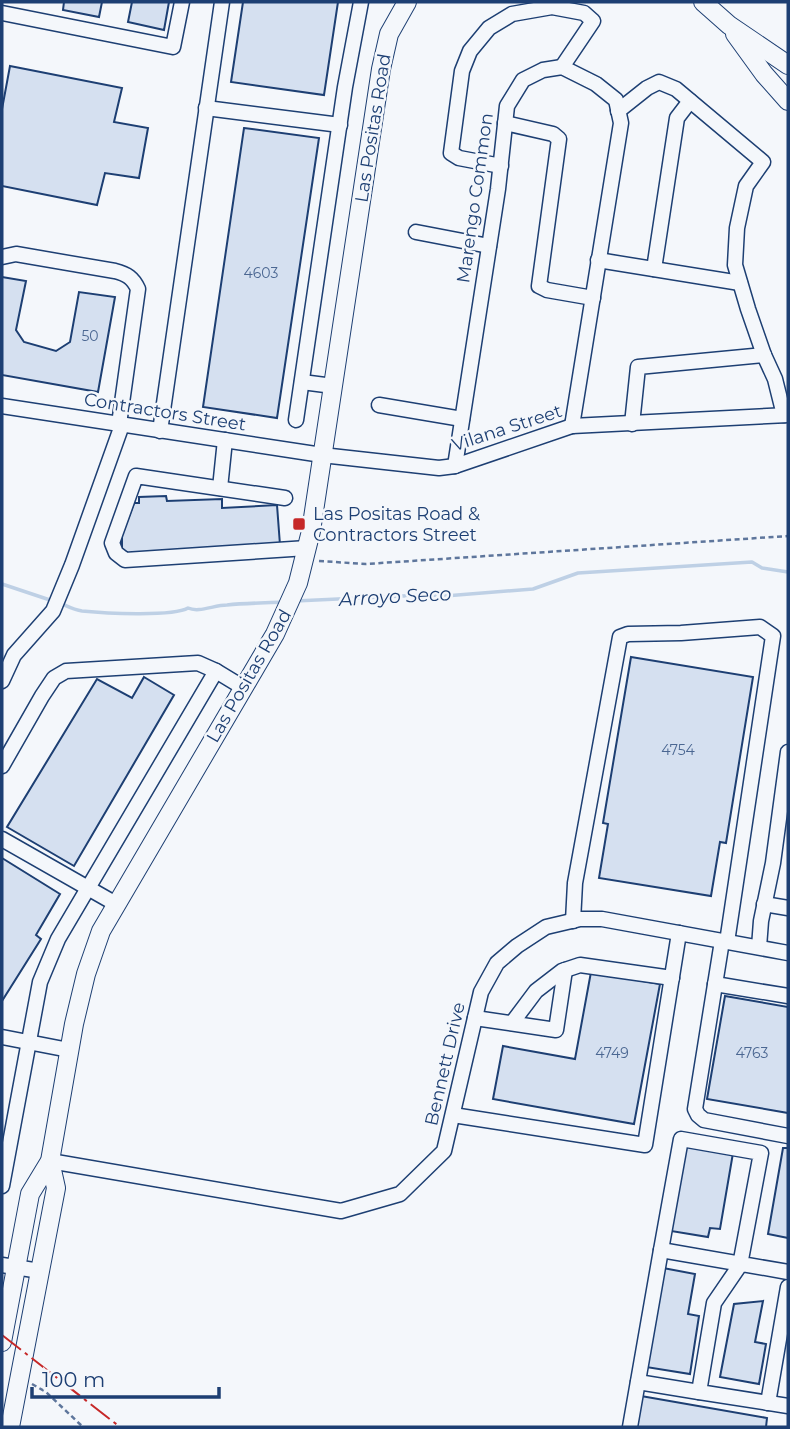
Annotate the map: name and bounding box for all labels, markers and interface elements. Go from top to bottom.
street label: Las Positas Road [350,52,396,204]
street label: Marengo Common [452,112,498,284]
house number: 4603 [244,264,279,282]
house number: 50 [81,327,99,345]
street label: Contractors Street [82,388,248,436]
street label: Vilana Street [449,400,565,456]
place label: Las Positas Road & Contractors Street [313,503,480,546]
marker: Las Positas Road & Contractors Street [291,516,307,532]
water label: Arroyo Seco [337,582,452,611]
street label: Las Positas Road [202,605,296,747]
house number: 4754 [661,741,696,759]
street label: Bennett Drive [420,1000,470,1128]
house number: 4749 [595,1044,629,1062]
house number: 4763 [736,1044,769,1062]
scale bar [32,1356,219,1400]
text: 100 m [42,1367,105,1392]

